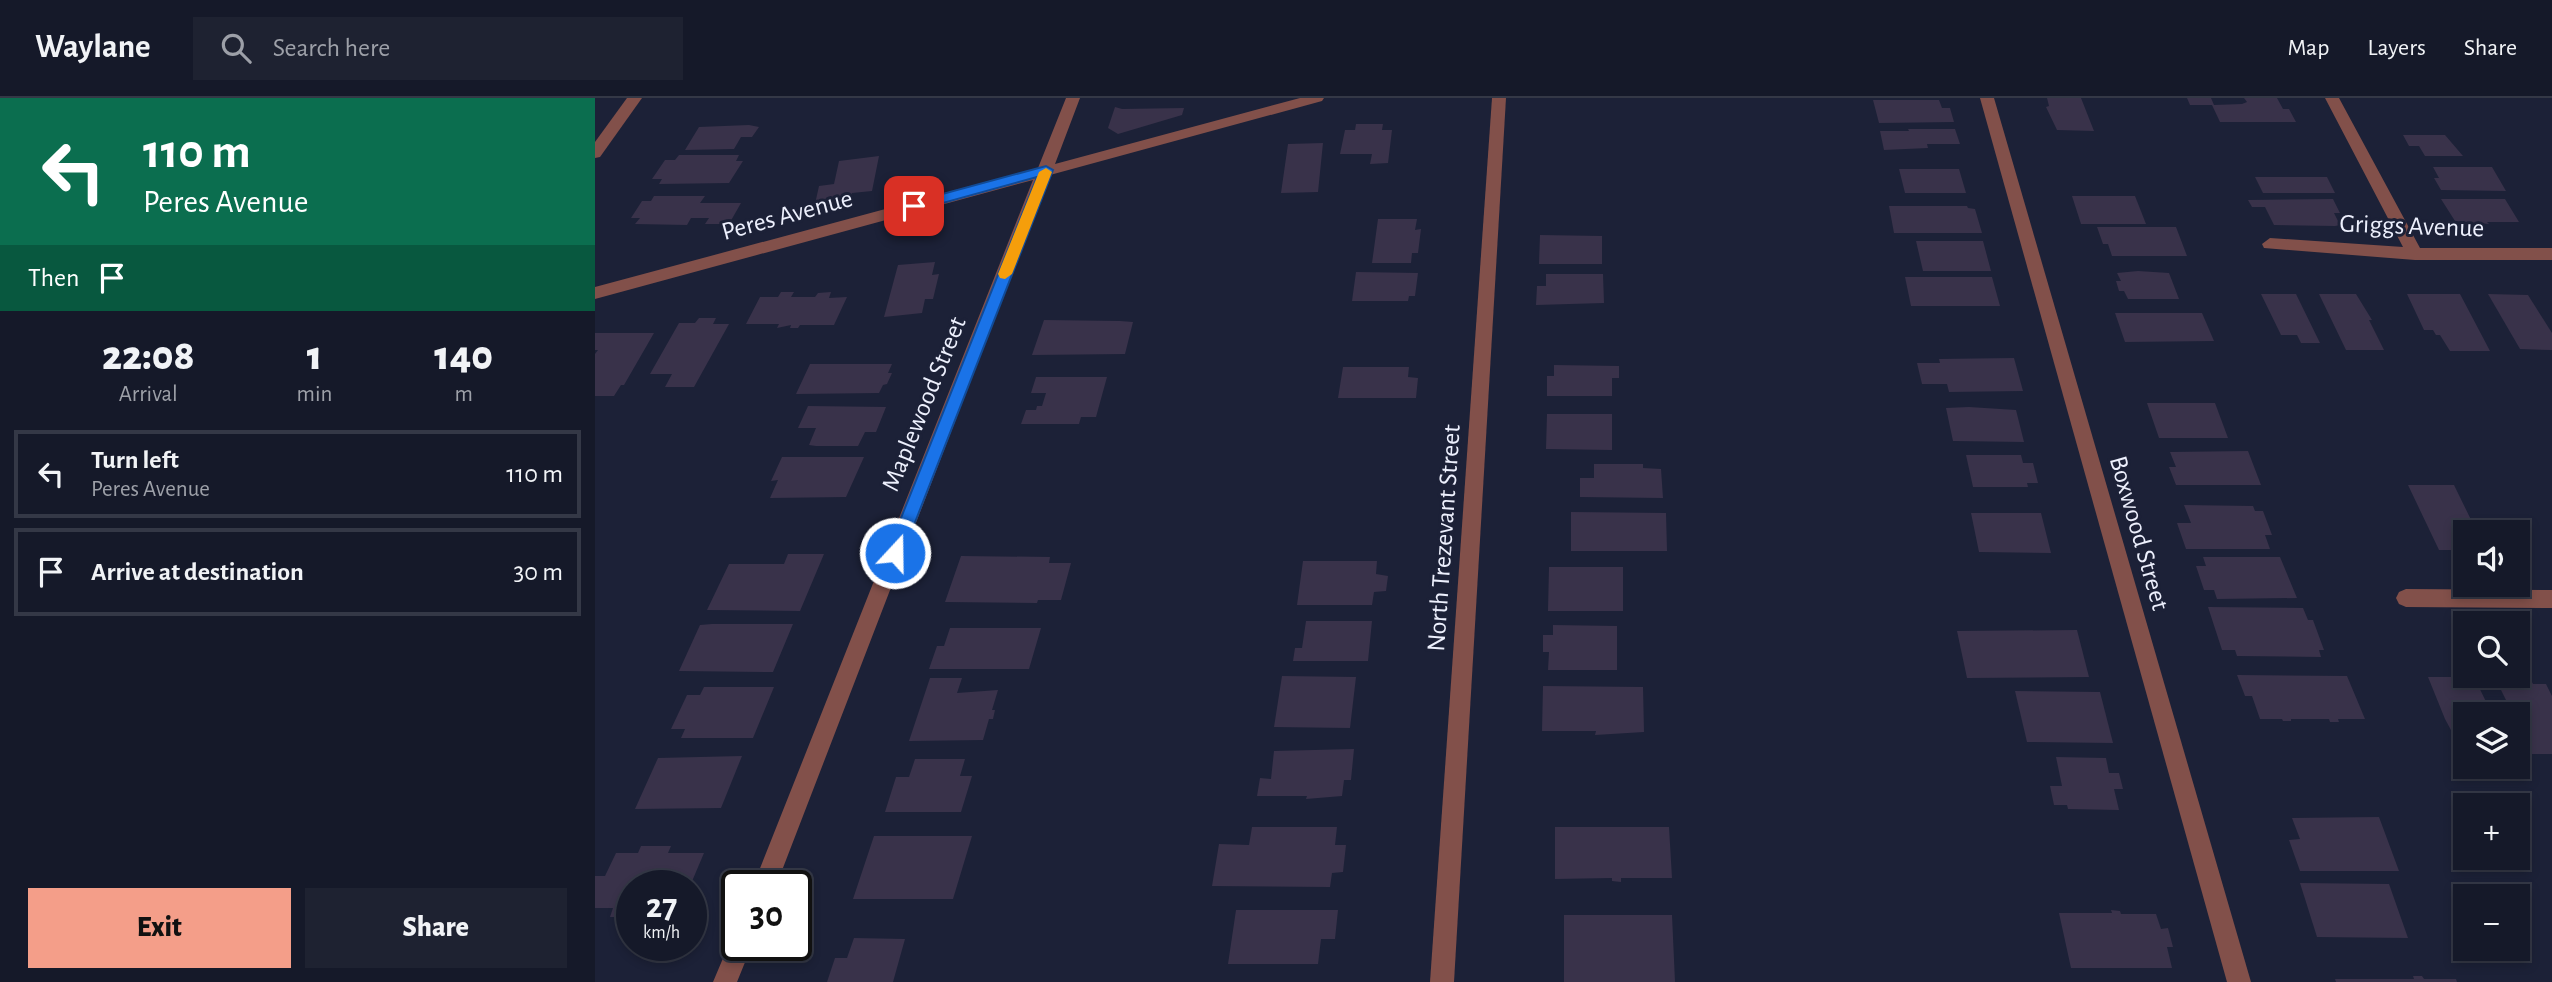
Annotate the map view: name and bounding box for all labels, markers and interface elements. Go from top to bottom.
search box [193,17,683,80]
icon: search [217,29,255,67]
text: Waylane [35,31,151,64]
text: Search here [273,35,390,61]
text: Map [2287,36,2329,60]
text: Layers [2367,36,2426,60]
text: Share [2464,36,2517,60]
icon: left [28,126,119,217]
text: 110 m [143,128,251,177]
pin [884,176,944,236]
street label: Peres Avenue [719,185,855,245]
text: Peres Avenue [143,186,309,218]
icon: arrive [895,187,933,225]
street label: Griggs Avenue [2339,210,2485,242]
icon: arrive [93,259,131,297]
text: Then [28,265,79,291]
street label: Maplewood Street [877,313,971,495]
text: 22:08 [102,335,195,377]
text: 1 [307,335,322,377]
text: 140 [434,335,493,377]
text: Arrival [119,383,178,406]
text: min [297,383,332,406]
text: m [454,383,473,406]
street label: North Trezevant Street [1423,424,1465,652]
text: Turn left [91,447,179,473]
street label: Boxwood Street [2105,453,2173,613]
icon: left [32,455,70,493]
text: 110 m [506,461,563,487]
text: Peres Avenue [91,478,210,501]
position arrow [858,516,932,590]
map controls [2453,520,2530,961]
button: sound [2453,520,2530,597]
icon: arrive [32,553,70,591]
text: Arrive at destination [91,559,304,585]
text: 30 m [513,559,563,585]
button: search [2453,611,2530,688]
button: layers [2453,702,2530,779]
button: + [2453,793,2530,870]
speed limit sign: 30 [721,870,812,961]
button: − [2453,884,2530,961]
button: Exit [28,888,291,968]
button: Share [305,888,567,968]
text: 27 [646,889,677,924]
text: km/h [643,924,680,942]

